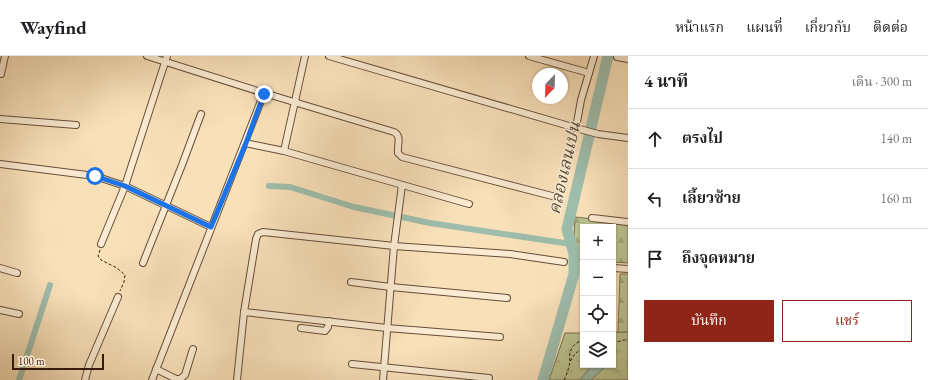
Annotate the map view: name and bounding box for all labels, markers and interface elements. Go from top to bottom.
text: Wayfind [20,15,87,40]
text: หน้าแรก [675,18,724,36]
text: แผนที่ [746,18,783,36]
text: เกี่ยวกับ [805,18,851,36]
text: ติดต่อ [873,18,908,36]
north arrow [532,68,568,104]
text: 4 นาที [644,70,688,92]
text: เดิน · 300 m [851,73,912,90]
route end [255,85,273,103]
water label: คลองเลนเปน [543,119,586,216]
icon: ahead [644,128,666,150]
text: ตรงไป [682,128,723,147]
text: 140 m [881,130,912,147]
route start [86,167,104,185]
icon: left [644,188,666,210]
text: เลี้ยวซ้าย [682,188,741,207]
text: 160 m [881,190,912,207]
map controls [580,224,616,368]
button: + [580,224,616,260]
icon: arrive [644,248,666,270]
text: ถึงจุดหมาย [682,248,755,267]
button: − [580,260,616,296]
button: locate [580,296,616,332]
button: บันทึก [644,300,774,342]
button: แชร์ [782,300,912,342]
button: layers [580,332,616,368]
scale bar [12,352,104,371]
text: 100 m [18,354,45,368]

